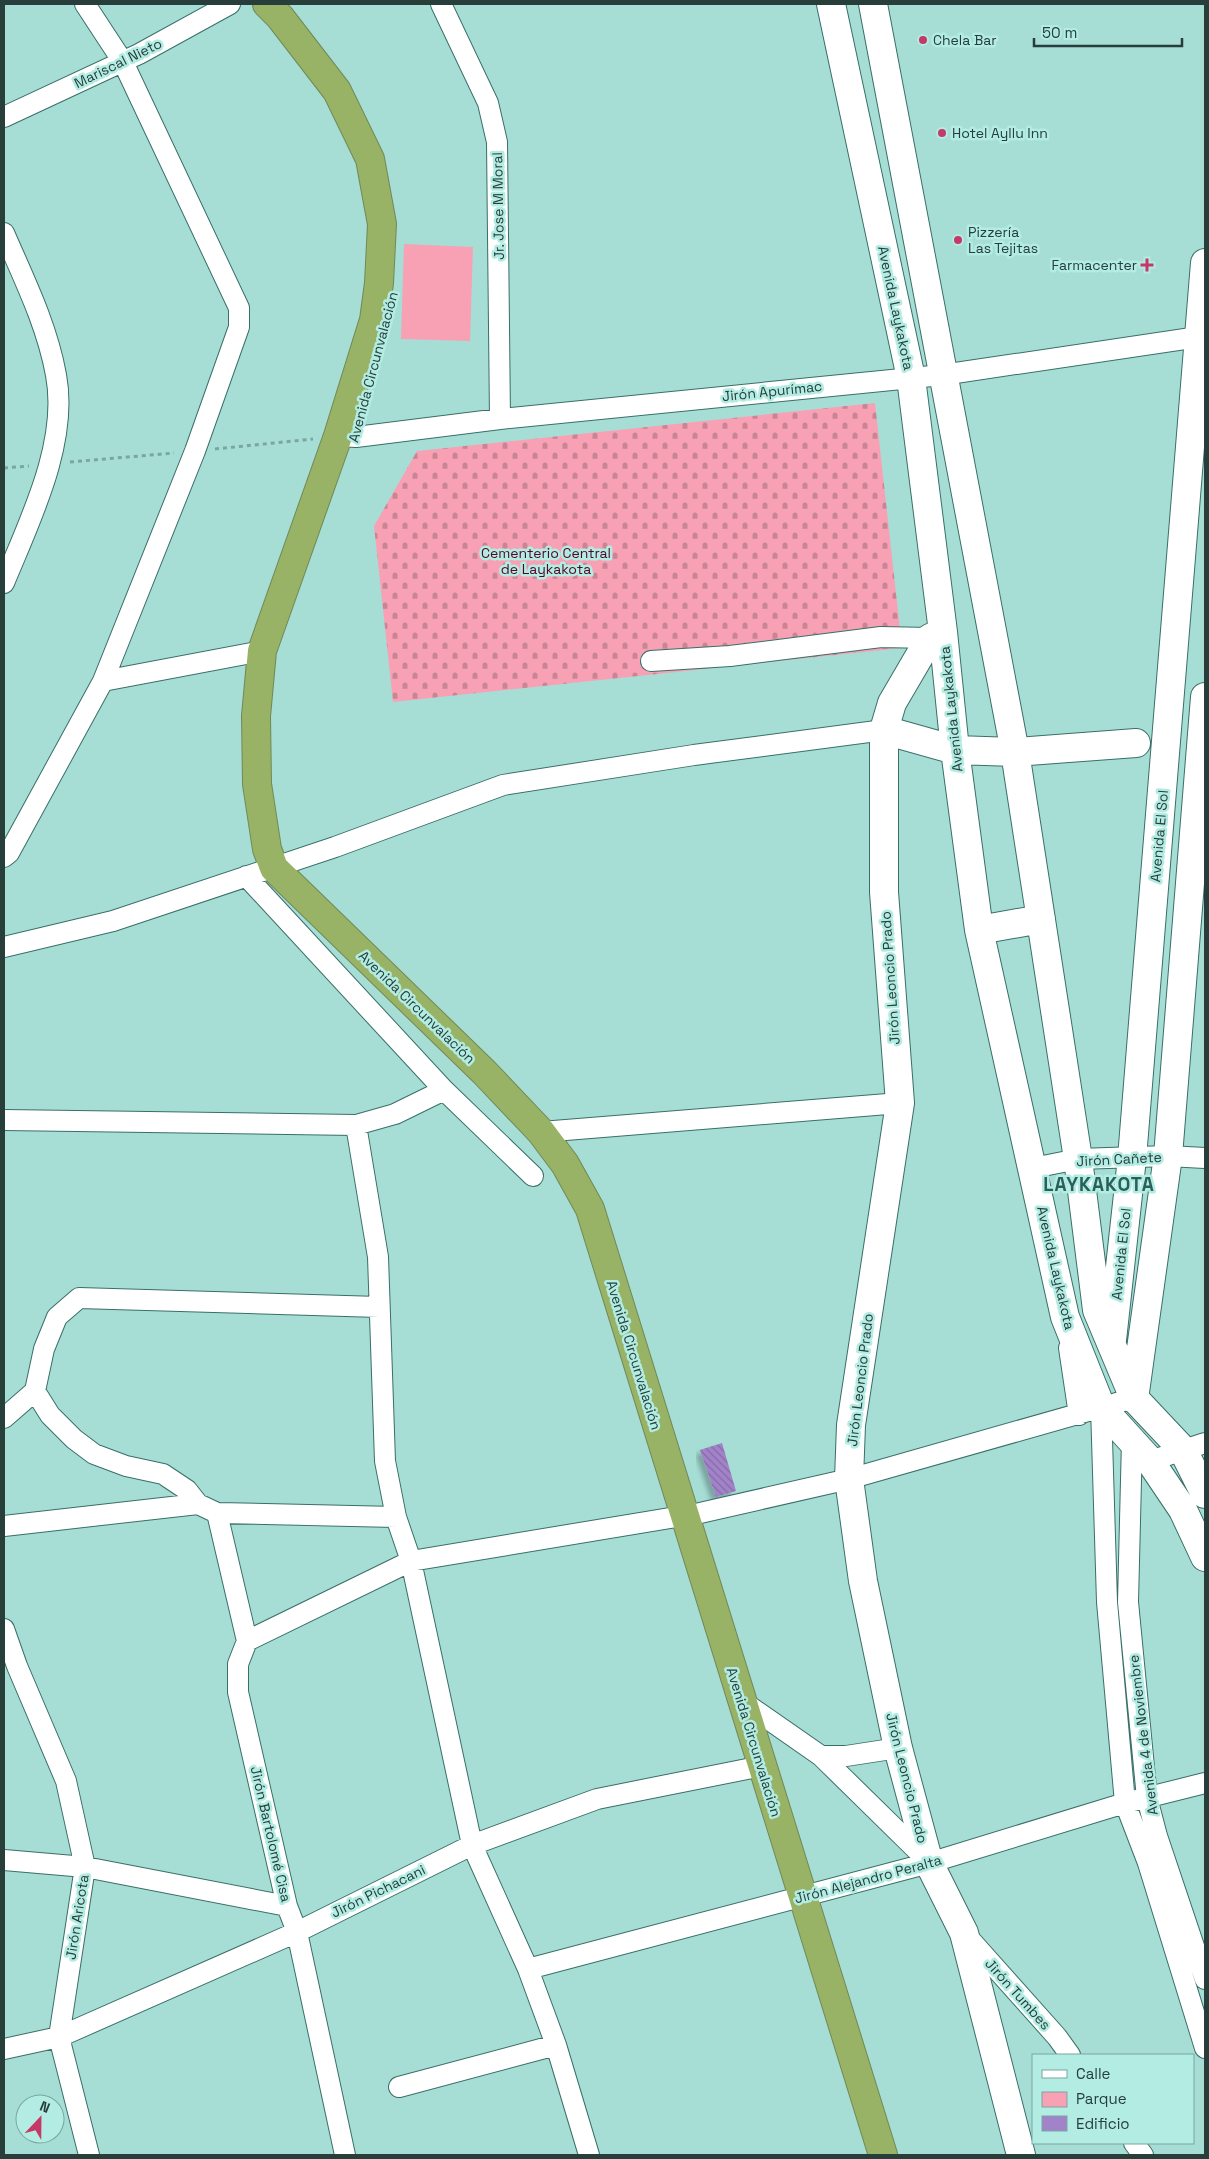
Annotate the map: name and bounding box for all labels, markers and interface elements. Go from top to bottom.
scale bar [1034,15,1182,47]
text: 50 m [1042,23,1077,42]
place label: Chela Bar [933,31,997,49]
street label: Mariscal Nieto [71,34,165,92]
marker: Chela Bar [917,34,929,46]
place label: Hotel Ayllu Inn [952,124,1048,142]
marker: Hotel Ayllu Inn [936,127,948,139]
street label: Jr. Jose M Moral [488,152,508,260]
place label: Pizzería Las Tejitas [968,223,1038,257]
marker: Pizzería Las Tejitas [952,234,964,246]
street label: Avenida Laykakota [874,244,918,372]
place label: Farmacenter [1052,256,1137,274]
marker: Farmacenter [1141,259,1153,271]
street label: Avenida Circunvalación [344,290,402,444]
street label: Jirón Apurímac [721,377,823,405]
park label: Cementerio Central de Laykakota [481,544,611,578]
street label: Avenida Laykakota [935,645,967,773]
street label: Avenida El Sol [1146,789,1172,883]
street label: Jirón Leoncio Prado [876,911,904,1045]
street label: Avenida Circunvalación [355,947,479,1067]
street label: Jirón Cañete [1076,1148,1162,1170]
district label: LAYKAKOTA [1043,1172,1155,1197]
street label: Avenida Laykakota [1033,1204,1079,1332]
street label: Avenida El Sol [1107,1207,1135,1301]
street label: Avenida Circunvalación [603,1278,665,1432]
street label: Jirón Leoncio Prado [843,1313,877,1447]
street label: Avenida 4 de Noviembre [1124,1654,1162,1816]
street label: Avenida Circunvalación [723,1665,785,1819]
street label: Jirón Leoncio Prado [882,1711,932,1845]
street label: Jirón Bartolomé Cisa [247,1764,295,1904]
street label: Jirón Alejandro Peralta [792,1851,944,1907]
street label: Jirón Pichacani [328,1860,428,1922]
street label: Jirón Aricota [61,1873,93,1961]
street label: Jirón Tumbes [981,1955,1055,2033]
legend [1032,2054,1194,2144]
text: Calle [1076,2064,1111,2083]
text: Parque [1076,2089,1127,2108]
north arrow [15,2094,65,2144]
text: N [37,2097,53,2117]
text: Edificio [1076,2114,1130,2133]

